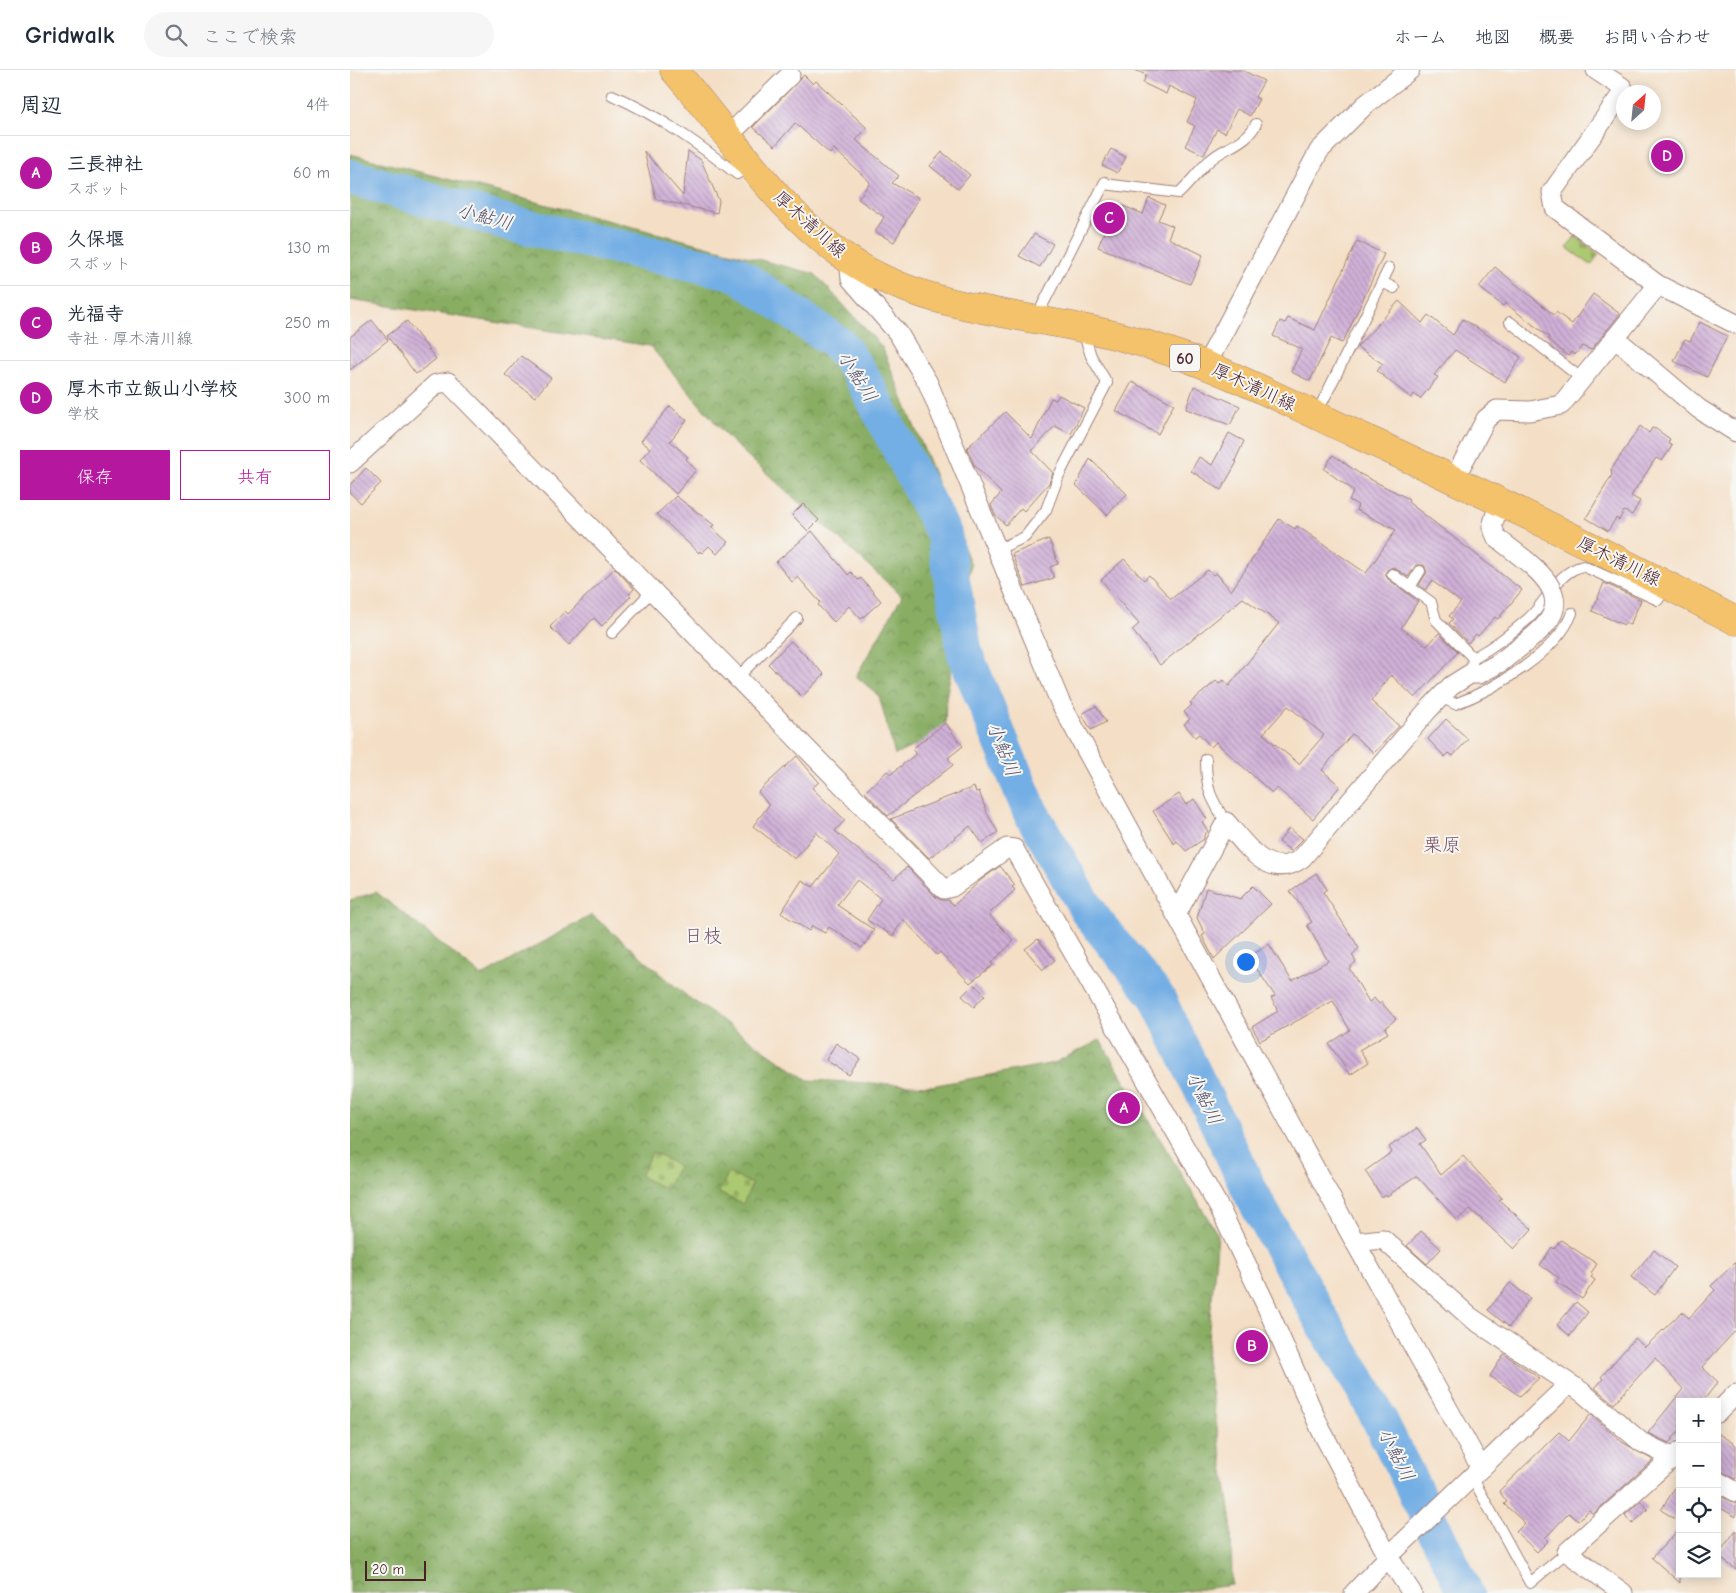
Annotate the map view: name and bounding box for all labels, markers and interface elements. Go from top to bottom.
search box [144,12,494,57]
text: Gridwalk [25,21,114,49]
icon: search [162,21,190,49]
text: ここで検索 [202,26,297,48]
text: ホーム [1394,27,1447,48]
text: 地図 [1475,27,1511,48]
text: 概要 [1539,27,1575,48]
text: お問い合わせ [1603,27,1711,48]
north arrow [1616,85,1661,130]
text: 周辺 [20,93,62,117]
text: 4件 [306,96,330,114]
pin: D [1651,137,1683,175]
text: 三長神社 [67,153,143,175]
text: A [32,164,40,182]
text: 60 m [293,164,330,182]
text: スポット [67,180,131,198]
street label: 厚木清川線 [769,186,850,262]
water label: 小鮎川 [454,199,515,235]
pin: C [1093,199,1125,237]
text: 久保堰 [67,228,124,250]
text: B [31,239,41,257]
text: 130 m [287,239,330,257]
text: スポット [67,255,131,273]
text: 光福寺 [67,303,124,325]
text: C [31,314,41,332]
text: 250 m [285,314,330,332]
text: 寺社 · 厚木清川線 [67,330,193,348]
road number: 60 [1170,344,1200,372]
water label: 小鮎川 [833,347,882,407]
street label: 厚木清川線 [1209,359,1299,416]
text: 厚木市立飯山小学校 [67,378,238,400]
text: D [31,389,41,407]
text: 300 m [284,389,330,407]
text: 学校 [67,405,99,423]
button: 保存 [20,450,170,500]
button: 共有 [180,450,330,500]
street label: 厚木清川線 [1574,532,1664,591]
water label: 小鮎川 [982,719,1024,780]
district label: 栗原 [1423,834,1461,856]
district label: 日枝 [684,925,722,947]
your location [1233,949,1259,975]
water label: 小鮎川 [1182,1068,1226,1129]
pin: A [1108,1089,1140,1127]
pin: B [1236,1327,1268,1365]
map controls [1676,1398,1721,1578]
button: + [1676,1398,1721,1443]
water label: 小鮎川 [1373,1424,1419,1485]
button: − [1676,1443,1721,1488]
button: locate [1676,1488,1721,1533]
button: layers [1676,1533,1721,1578]
scale bar [365,1558,426,1581]
text: 20 m [372,1561,404,1578]

